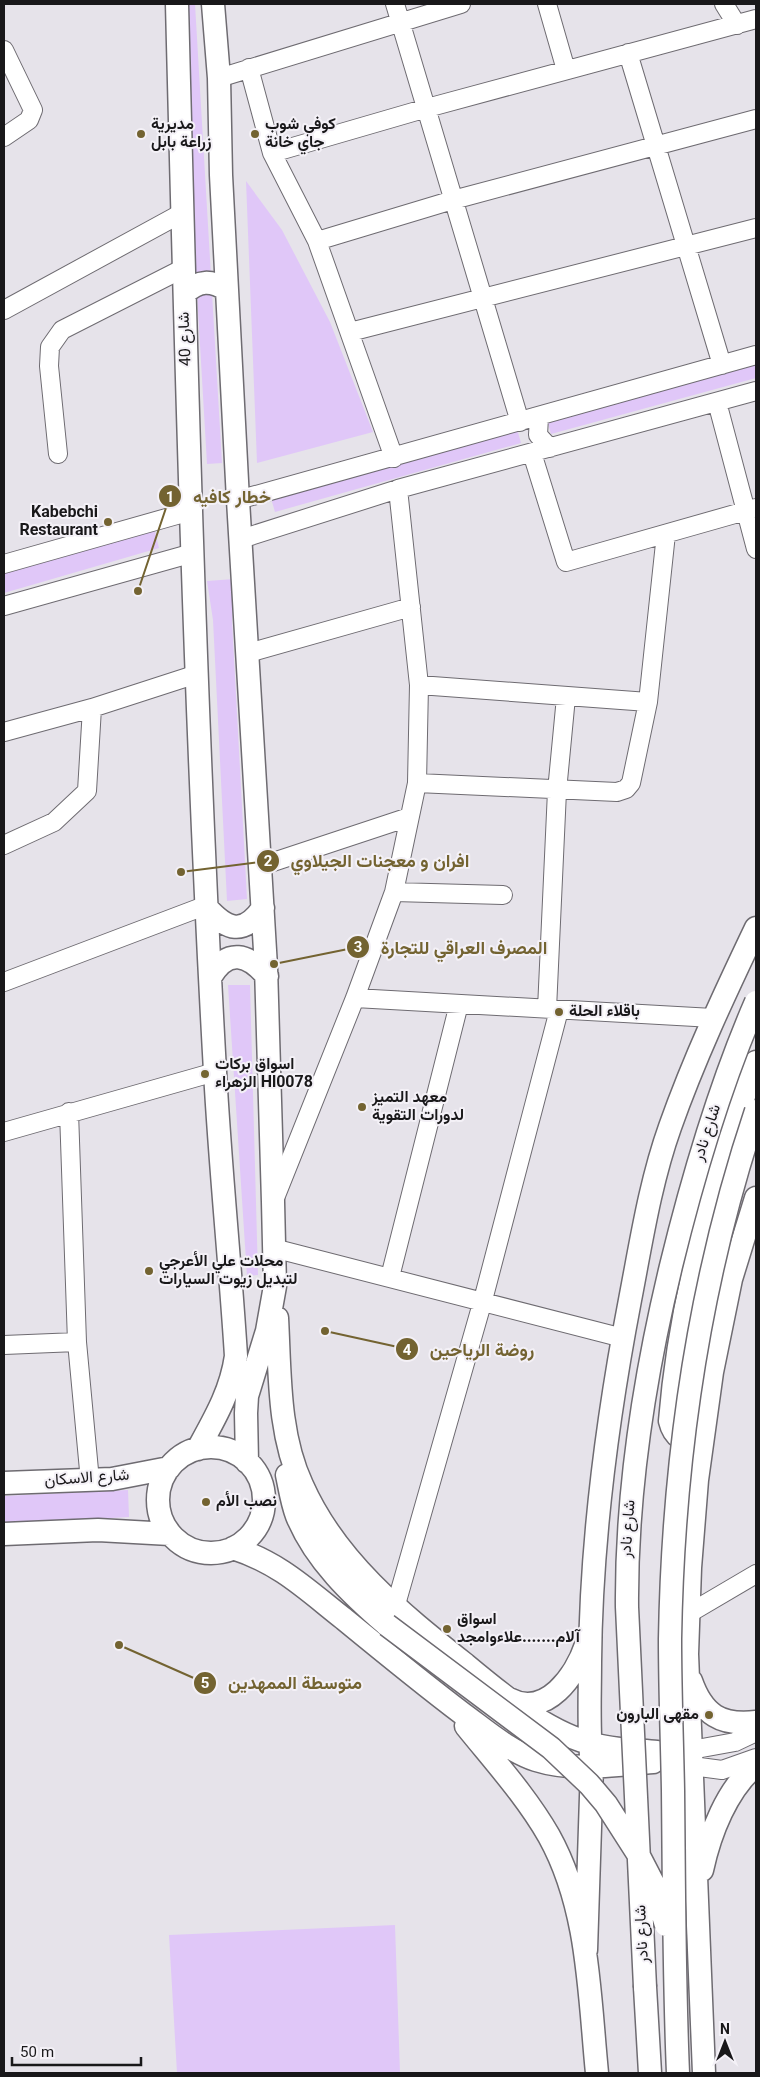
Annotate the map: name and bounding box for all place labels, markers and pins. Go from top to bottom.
place label: مديرية زراعة بابل [151,113,212,156]
place label: كوفي شوب جاي خانة [265,113,336,156]
marker: مديرية زراعة بابل [135,128,147,140]
marker: كوفي شوب جاي خانة [249,128,261,140]
callout: خطار كافيه [158,480,281,513]
place label: Kabebchi Restaurant [19,501,99,544]
marker: Kabebchi Restaurant [102,516,114,528]
callout: افران و معجنات الجيلاوي [256,845,480,878]
callout: المصرف العراقي للتجارة [346,931,558,964]
place label: باقلاء الحلة [569,1000,640,1025]
marker: باقلاء الحلة [553,1006,565,1018]
place label: اسواق بركات الزهراء Hl0078 [215,1053,313,1096]
marker: اسواق بركات الزهراء Hl0078 [199,1068,211,1080]
place label: معهد التميز لدورات التقوية [371,1086,464,1129]
marker: معهد التميز لدورات التقوية [356,1101,368,1113]
place label: محلات علي الأعرجي لتبديل زيوت السيارات [159,1250,298,1293]
marker: محلات علي الأعرجي لتبديل زيوت السيارات [143,1265,155,1277]
callout: روضة الرياحين [395,1333,544,1366]
place label: نصب الأم [216,1490,277,1515]
marker: نصب الأم [200,1496,212,1508]
place label: اسواق آلام.......علاءوامجد [457,1608,582,1651]
marker: اسواق آلام.......علاءوامجد [441,1623,453,1635]
callout: متوسطة الممهدين [193,1667,372,1700]
place label: مقهى البارون [616,1703,699,1728]
marker: مقهى البارون [703,1709,715,1721]

